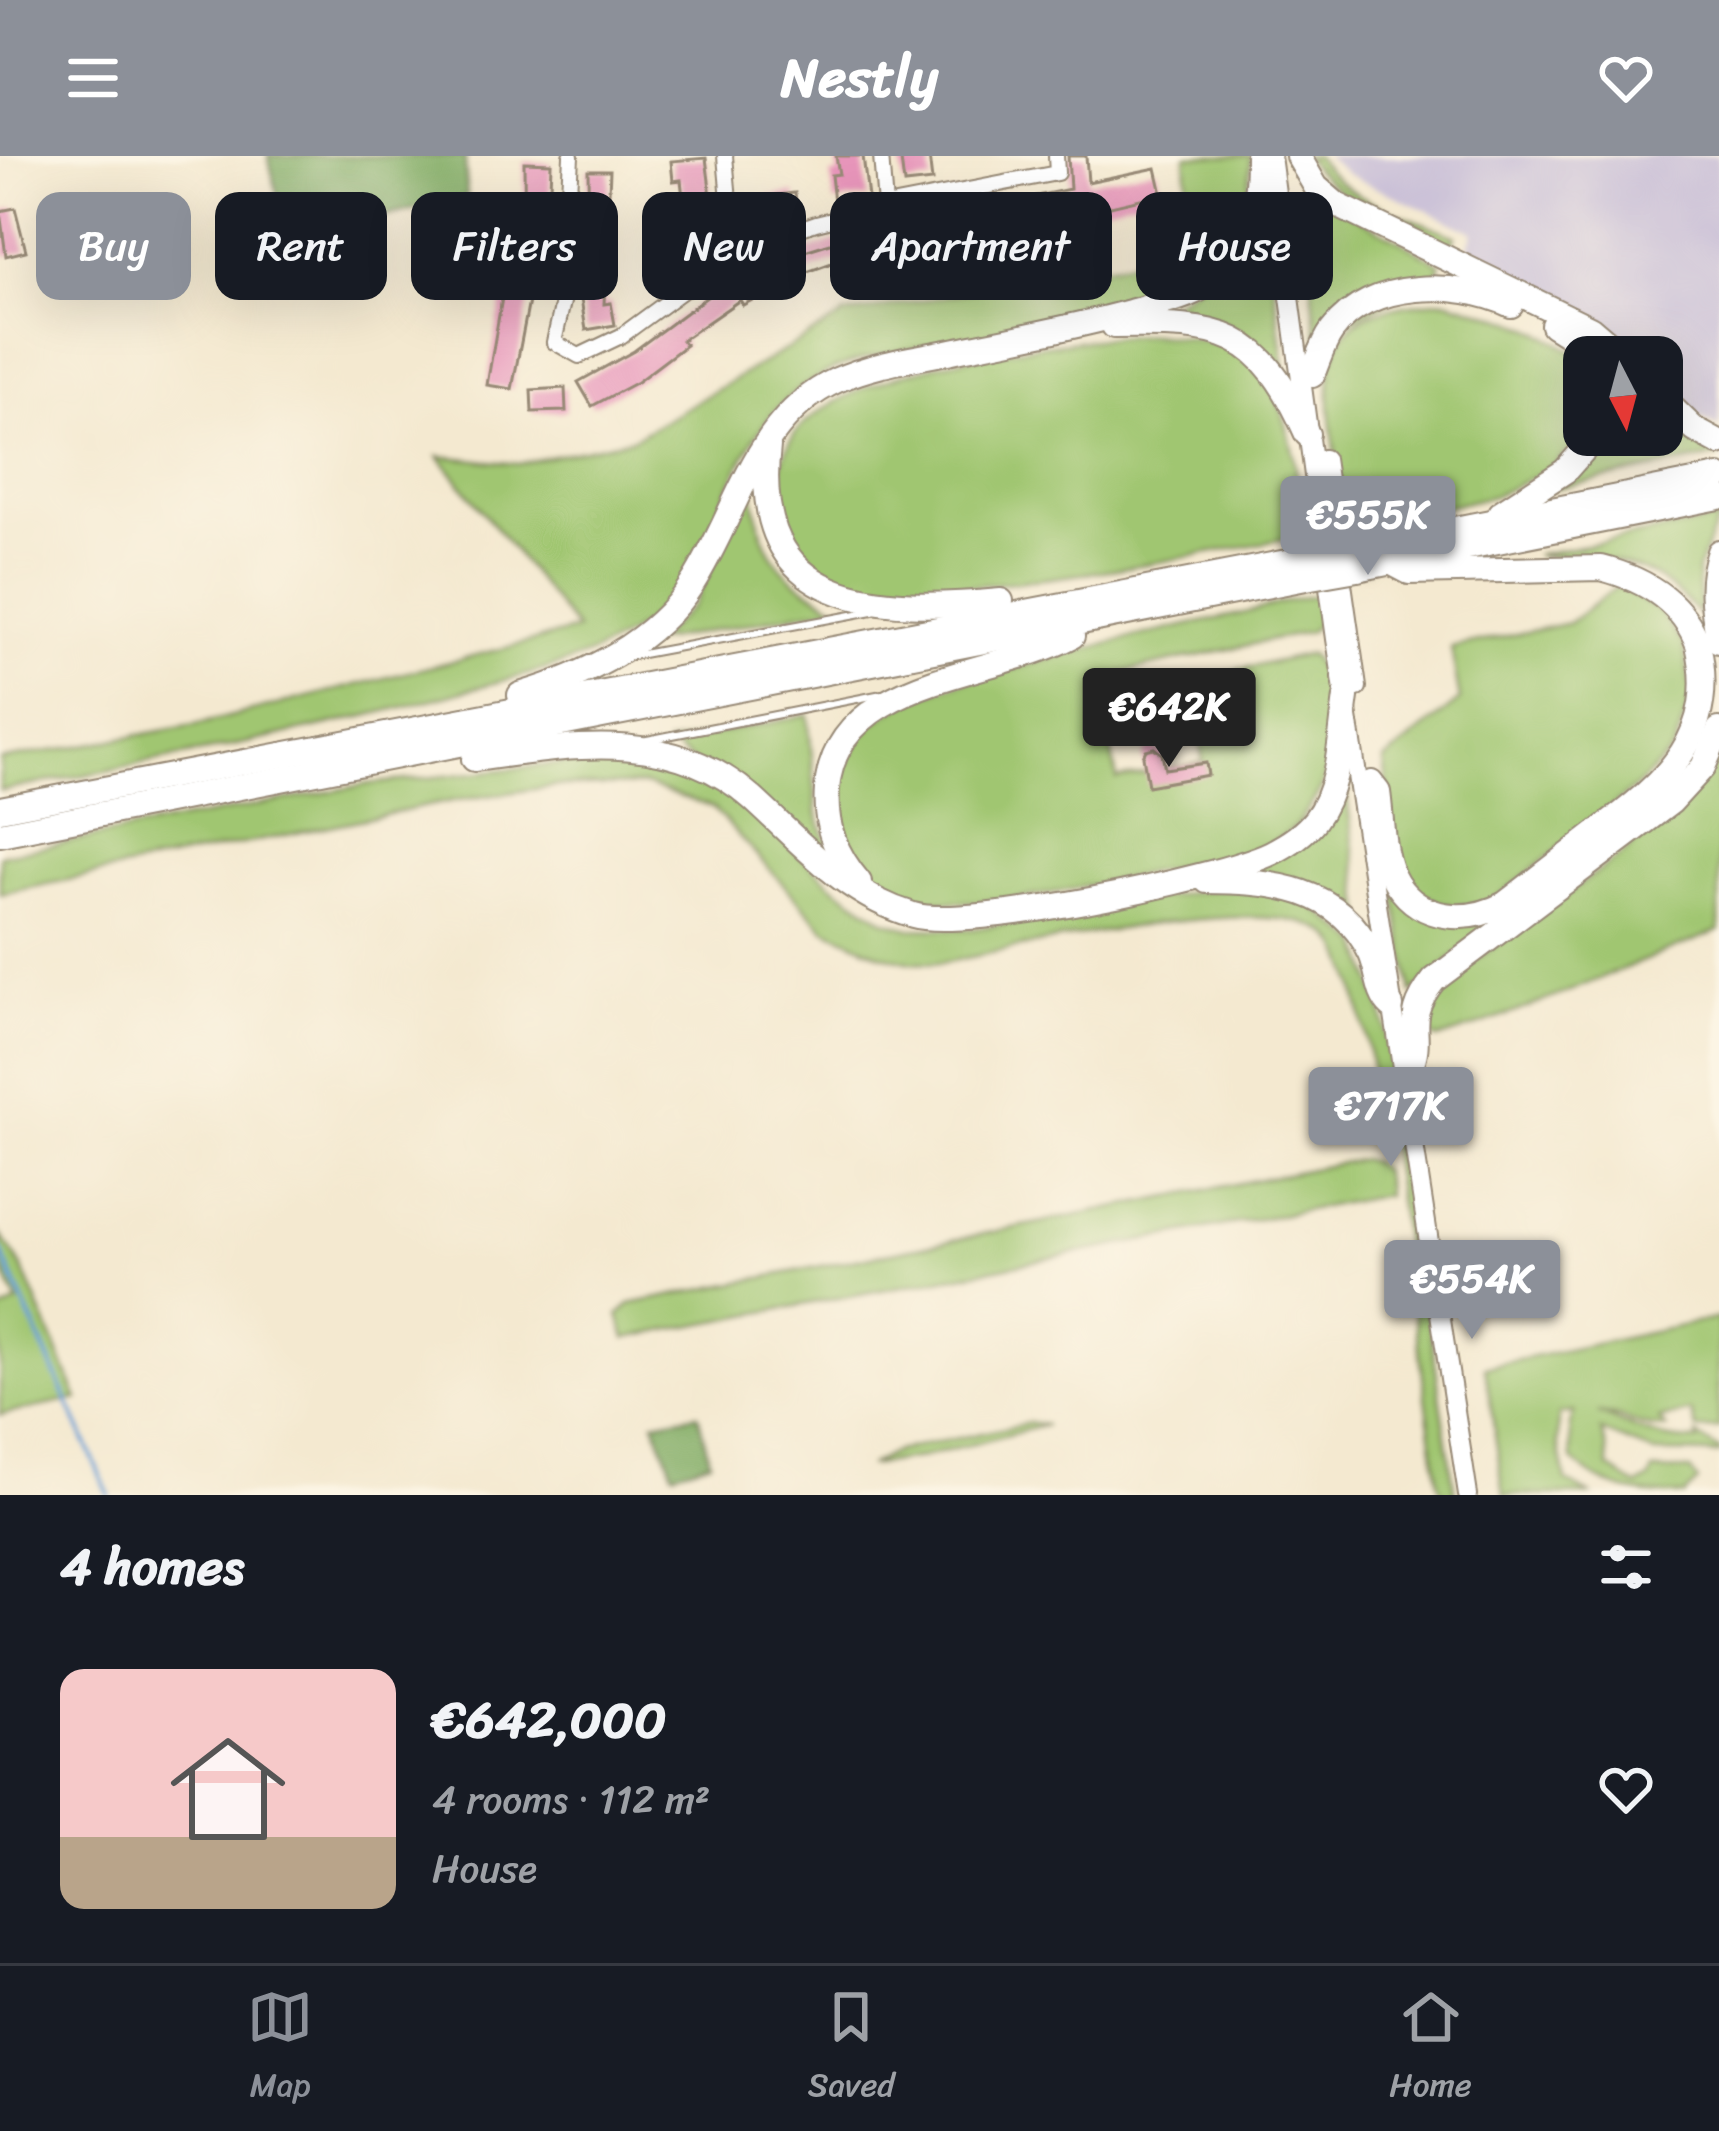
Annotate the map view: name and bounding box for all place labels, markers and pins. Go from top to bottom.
pin: €555K [1284,476,1452,578]
pin: €642K [1085,668,1253,770]
pin: €717K [1307,1067,1475,1169]
pin: €554K [1388,1240,1556,1342]

